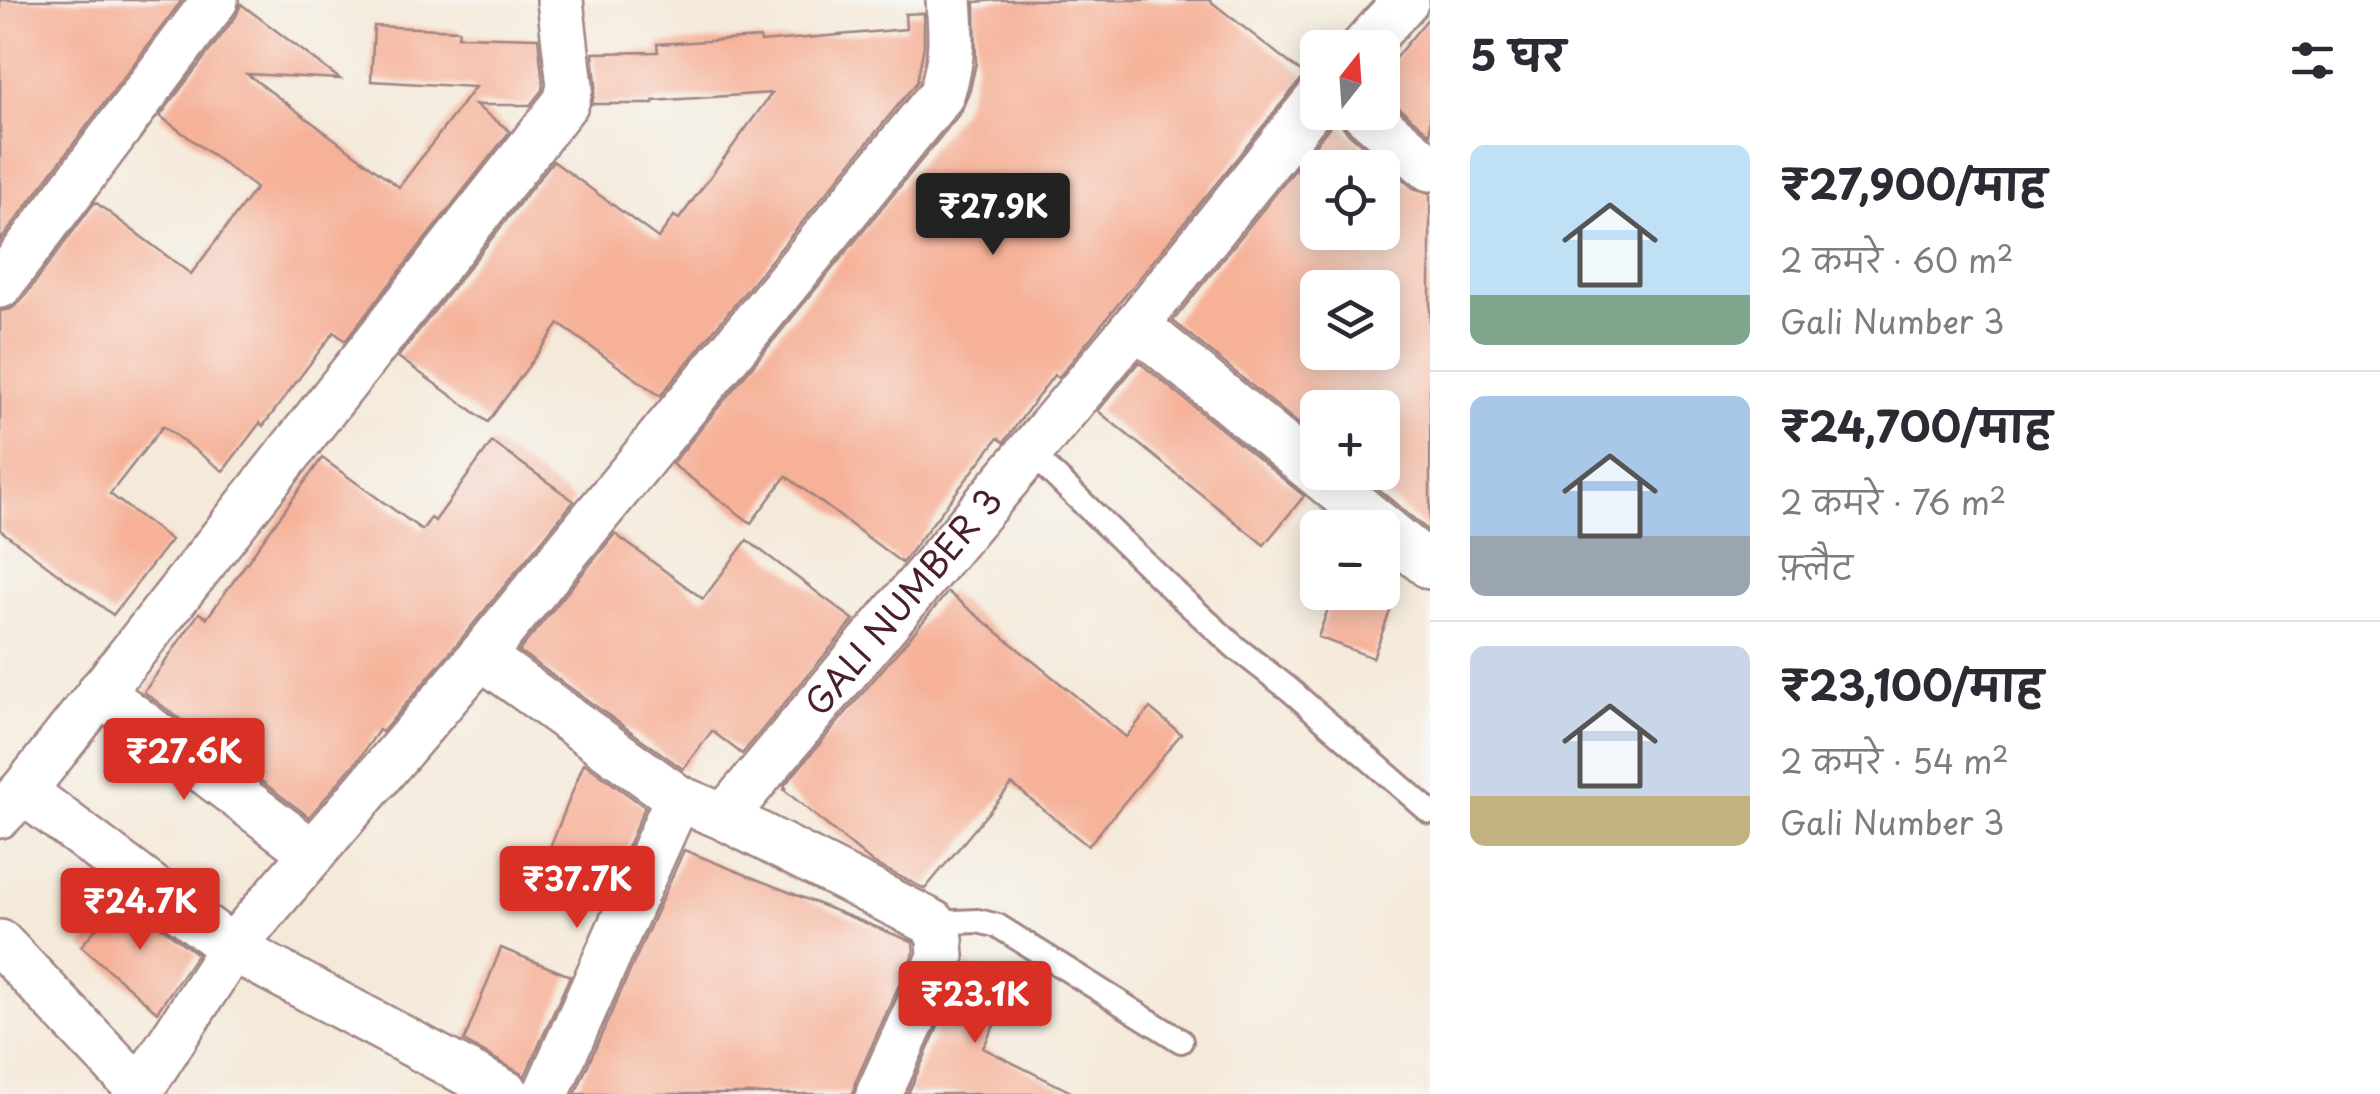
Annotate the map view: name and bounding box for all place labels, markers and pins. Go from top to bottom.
pin: ₹27.9K [912,173,1074,258]
pin: ₹27.6K [103,718,265,803]
pin: ₹37.7K [496,846,658,931]
pin: ₹24.7K [59,868,221,953]
pin: ₹23.1K [894,961,1056,1046]

